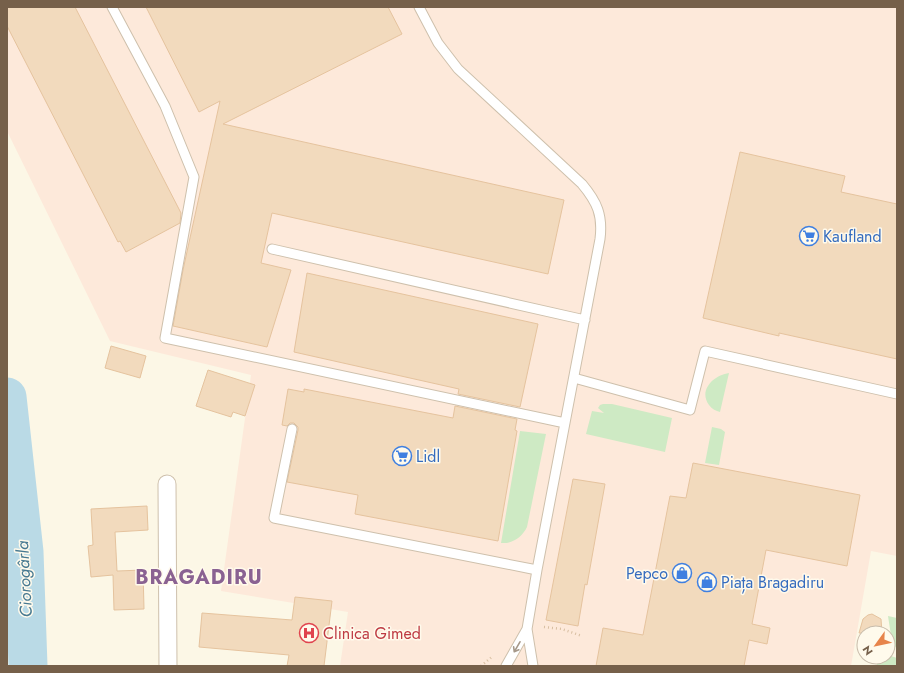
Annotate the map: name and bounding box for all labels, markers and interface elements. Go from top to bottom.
supermarket icon: Kaufland [798,225,820,247]
place label: Kaufland [823,225,882,248]
supermarket icon: Lidl [391,445,413,467]
place label: Lidl [416,445,440,468]
water label: Ciorogârla [10,539,38,618]
place label: Pepco [626,562,668,585]
shop icon: Pepco [671,562,693,584]
district label: BRAGADIRU [135,563,263,592]
shop icon: Piața Bragadiru [696,571,718,593]
place label: Piața Bragadiru [721,571,824,594]
hospital icon: Clinica Gimed [298,622,320,644]
place label: Clinica Gimed [323,622,421,645]
north arrow [856,625,896,665]
one-way arrow [512,641,520,653]
text: N [859,642,877,658]

